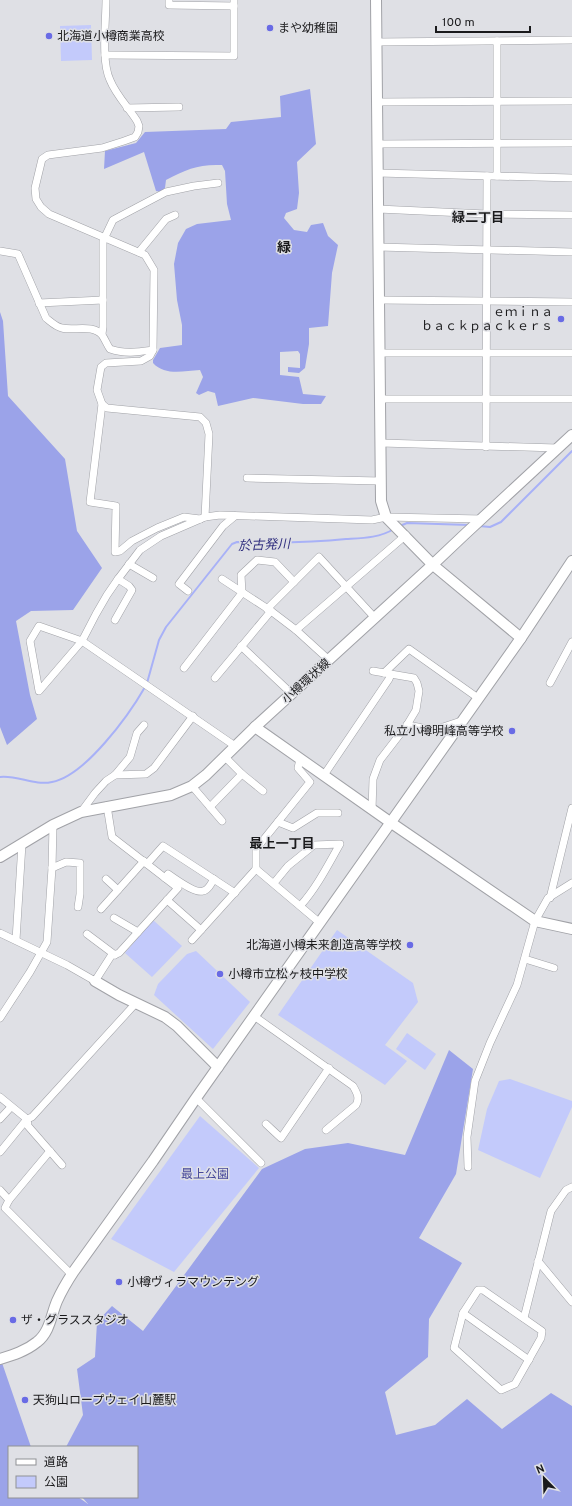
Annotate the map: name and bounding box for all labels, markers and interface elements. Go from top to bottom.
scale bar [436,8,530,34]
text: 100 m [442,15,475,31]
place label: まや幼稚園 [278,21,338,37]
marker: まや幼稚園 [265,23,275,33]
place label: 北海道小樽商業高校 [57,29,165,45]
marker: 北海道小樽商業高校 [44,31,54,41]
district label: 緑二丁目 [451,210,504,227]
district label: 緑 [277,240,291,257]
place label: ｅｍｉｎａ ｂａｃｋｐａｃｋｅｒｓ [421,305,553,335]
marker: ｅｍｉｎａ ｂａｃｋｐａｃｋｅｒｓ [556,314,566,324]
water label: 於古発川 [238,537,292,555]
street label: 小樽環状線 [279,656,334,708]
place label: 私立小樽明峰高等学校 [384,724,504,740]
marker: 私立小樽明峰高等学校 [507,726,517,736]
district label: 最上一丁目 [249,837,315,853]
place label: 北海道小樽未来創造高等学校 [246,938,402,954]
marker: 北海道小樽未来創造高等学校 [405,940,415,950]
place label: 小樽市立松ヶ枝中学校 [228,967,348,983]
marker: 小樽市立松ヶ枝中学校 [215,969,225,979]
park label: 最上公園 [181,1167,229,1183]
place label: 小樽ヴィラマウンテング [127,1275,259,1291]
marker: 小樽ヴィラマウンテング [114,1277,124,1287]
place label: ザ・グラススタジオ [21,1313,129,1329]
marker: ザ・グラススタジオ [8,1315,18,1325]
place label: 天狗山ロープウェイ山麓駅 [33,1393,176,1409]
marker: 天狗山ロープウェイ山麓駅 [20,1395,30,1405]
legend [8,1446,138,1498]
text: 道路 [44,1455,68,1471]
north arrow [524,1458,564,1498]
text: N [534,1462,547,1478]
text: 公園 [44,1475,68,1491]

